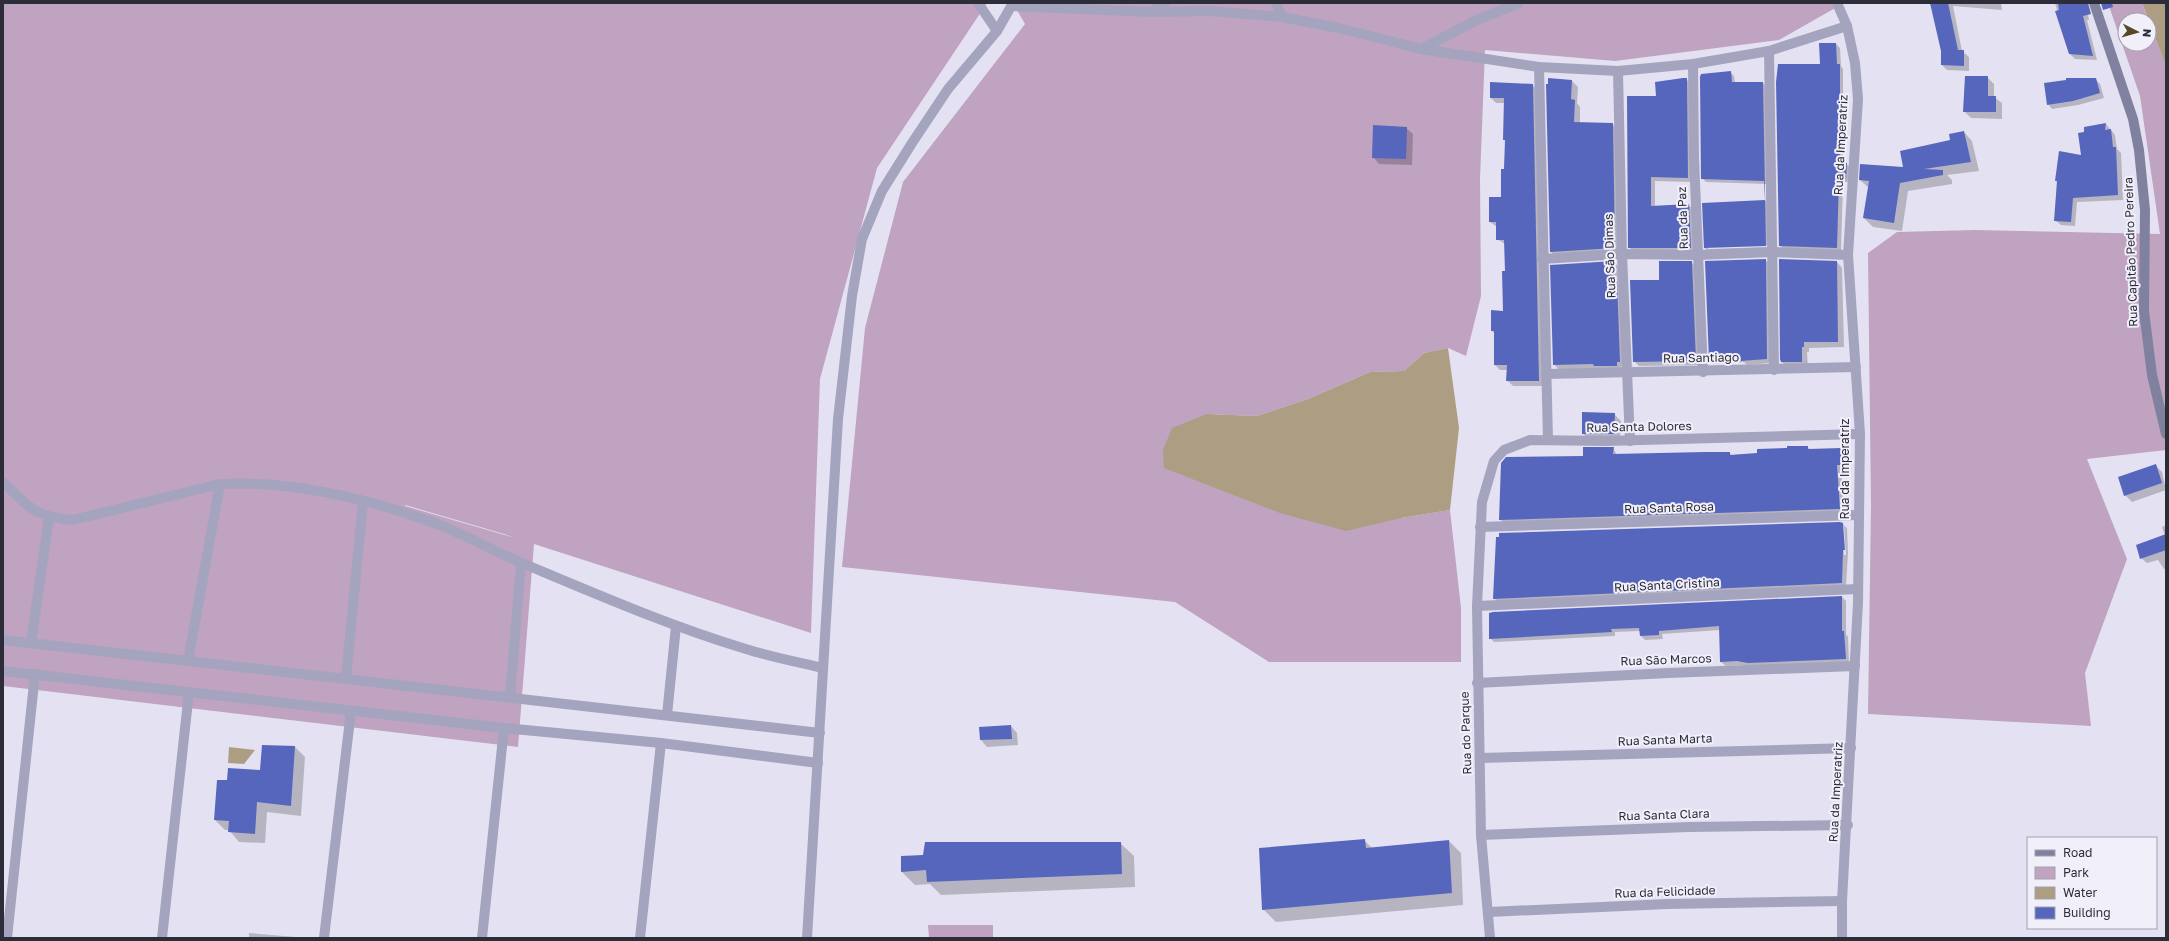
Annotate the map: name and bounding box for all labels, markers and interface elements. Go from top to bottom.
north arrow [2117,12,2157,52]
text: N [2141,28,2154,38]
street label: Rua da Imperatriz [1830,94,1851,196]
street label: Rua Capitão Pedro Pereira [2120,177,2141,327]
street label: Rua da Paz [1674,186,1691,250]
street label: Rua São Dimas [1601,213,1618,299]
street label: Rua Santiago [1663,349,1739,366]
street label: Rua Santa Dolores [1586,418,1692,435]
street label: Rua da Imperatriz [1837,419,1852,519]
street label: Rua Santa Rosa [1624,498,1714,517]
street label: Rua Santa Cristina [1614,574,1720,595]
street label: Rua São Marcos [1620,650,1712,669]
street label: Rua do Parque [1457,691,1474,775]
street label: Rua Santa Marta [1617,730,1713,749]
street label: Rua da Imperatriz [1825,741,1846,843]
street label: Rua Santa Clara [1618,805,1710,824]
legend [2027,837,2157,929]
text: Road [2063,845,2092,860]
text: Park [2063,865,2089,880]
street label: Rua da Felicidade [1614,882,1716,901]
text: Water [2063,885,2097,900]
text: Building [2063,905,2111,920]

